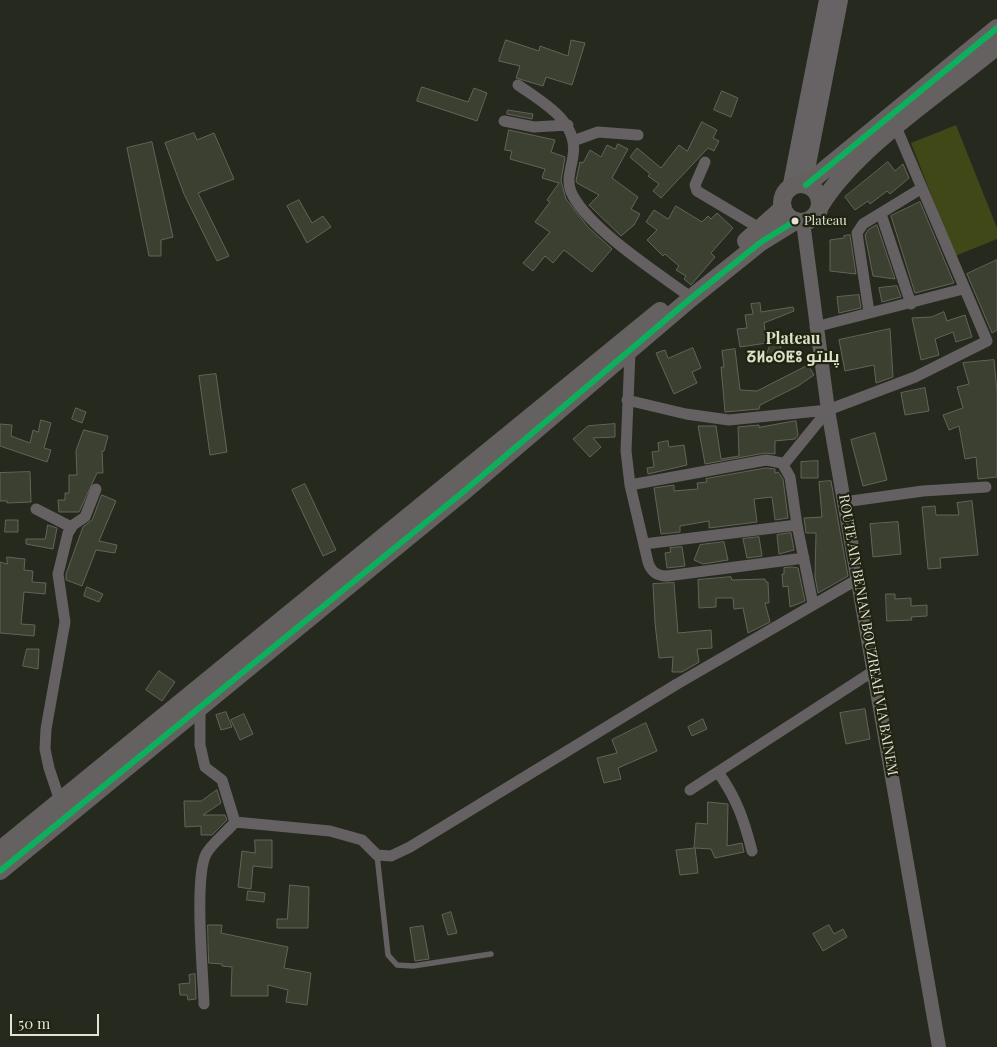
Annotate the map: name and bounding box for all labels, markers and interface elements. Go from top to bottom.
place label: Plateau [804,213,847,229]
marker: Plateau [790,216,800,226]
district label: Plateau ⵒⵍⴰⵙⵟⵓ پلاتو [747,329,839,367]
street label: ROUTE AIN BENIAN BOUZREAH VIA BAINEM [835,493,901,777]
scale bar [12,1004,101,1036]
text: 50 m [18,1013,50,1033]

